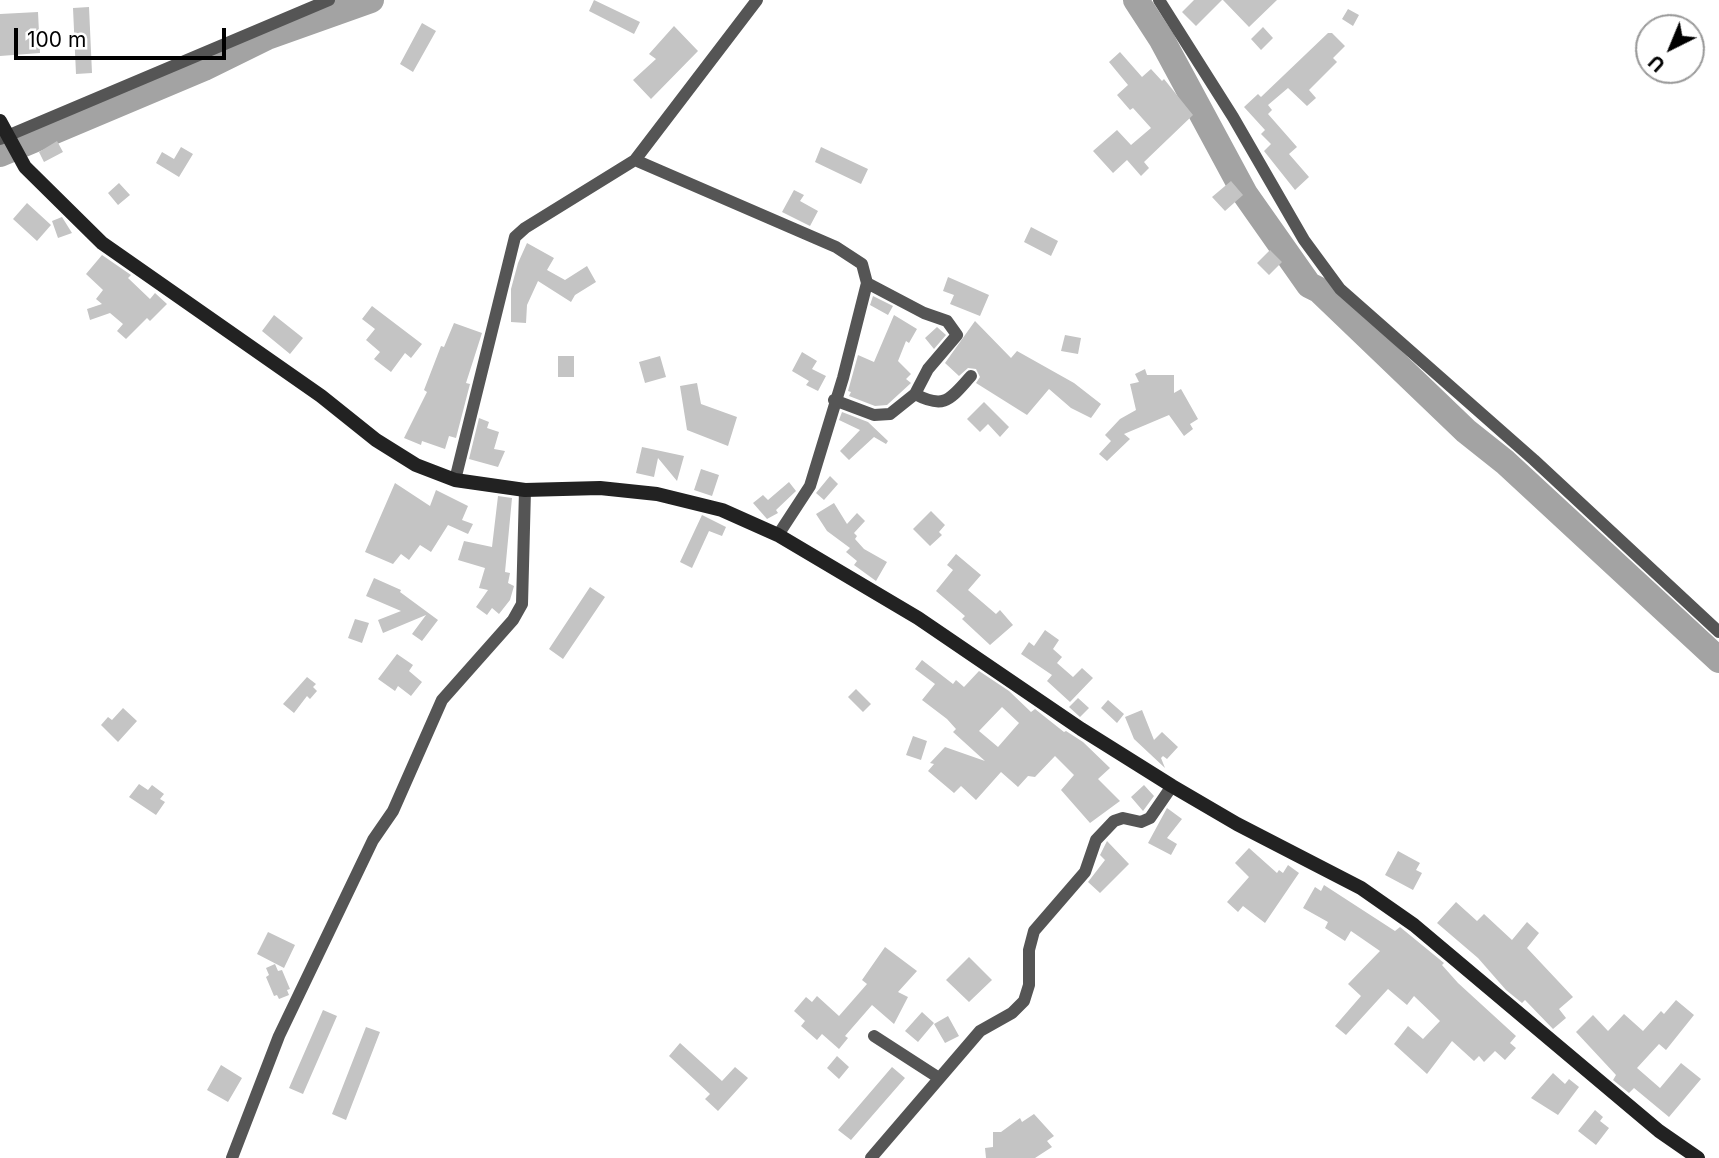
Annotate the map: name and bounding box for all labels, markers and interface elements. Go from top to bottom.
scale bar [18,14,229,58]
north arrow [1635,14,1705,84]
text: 100 m [27,27,86,52]
text: U [1644,50,1670,76]

